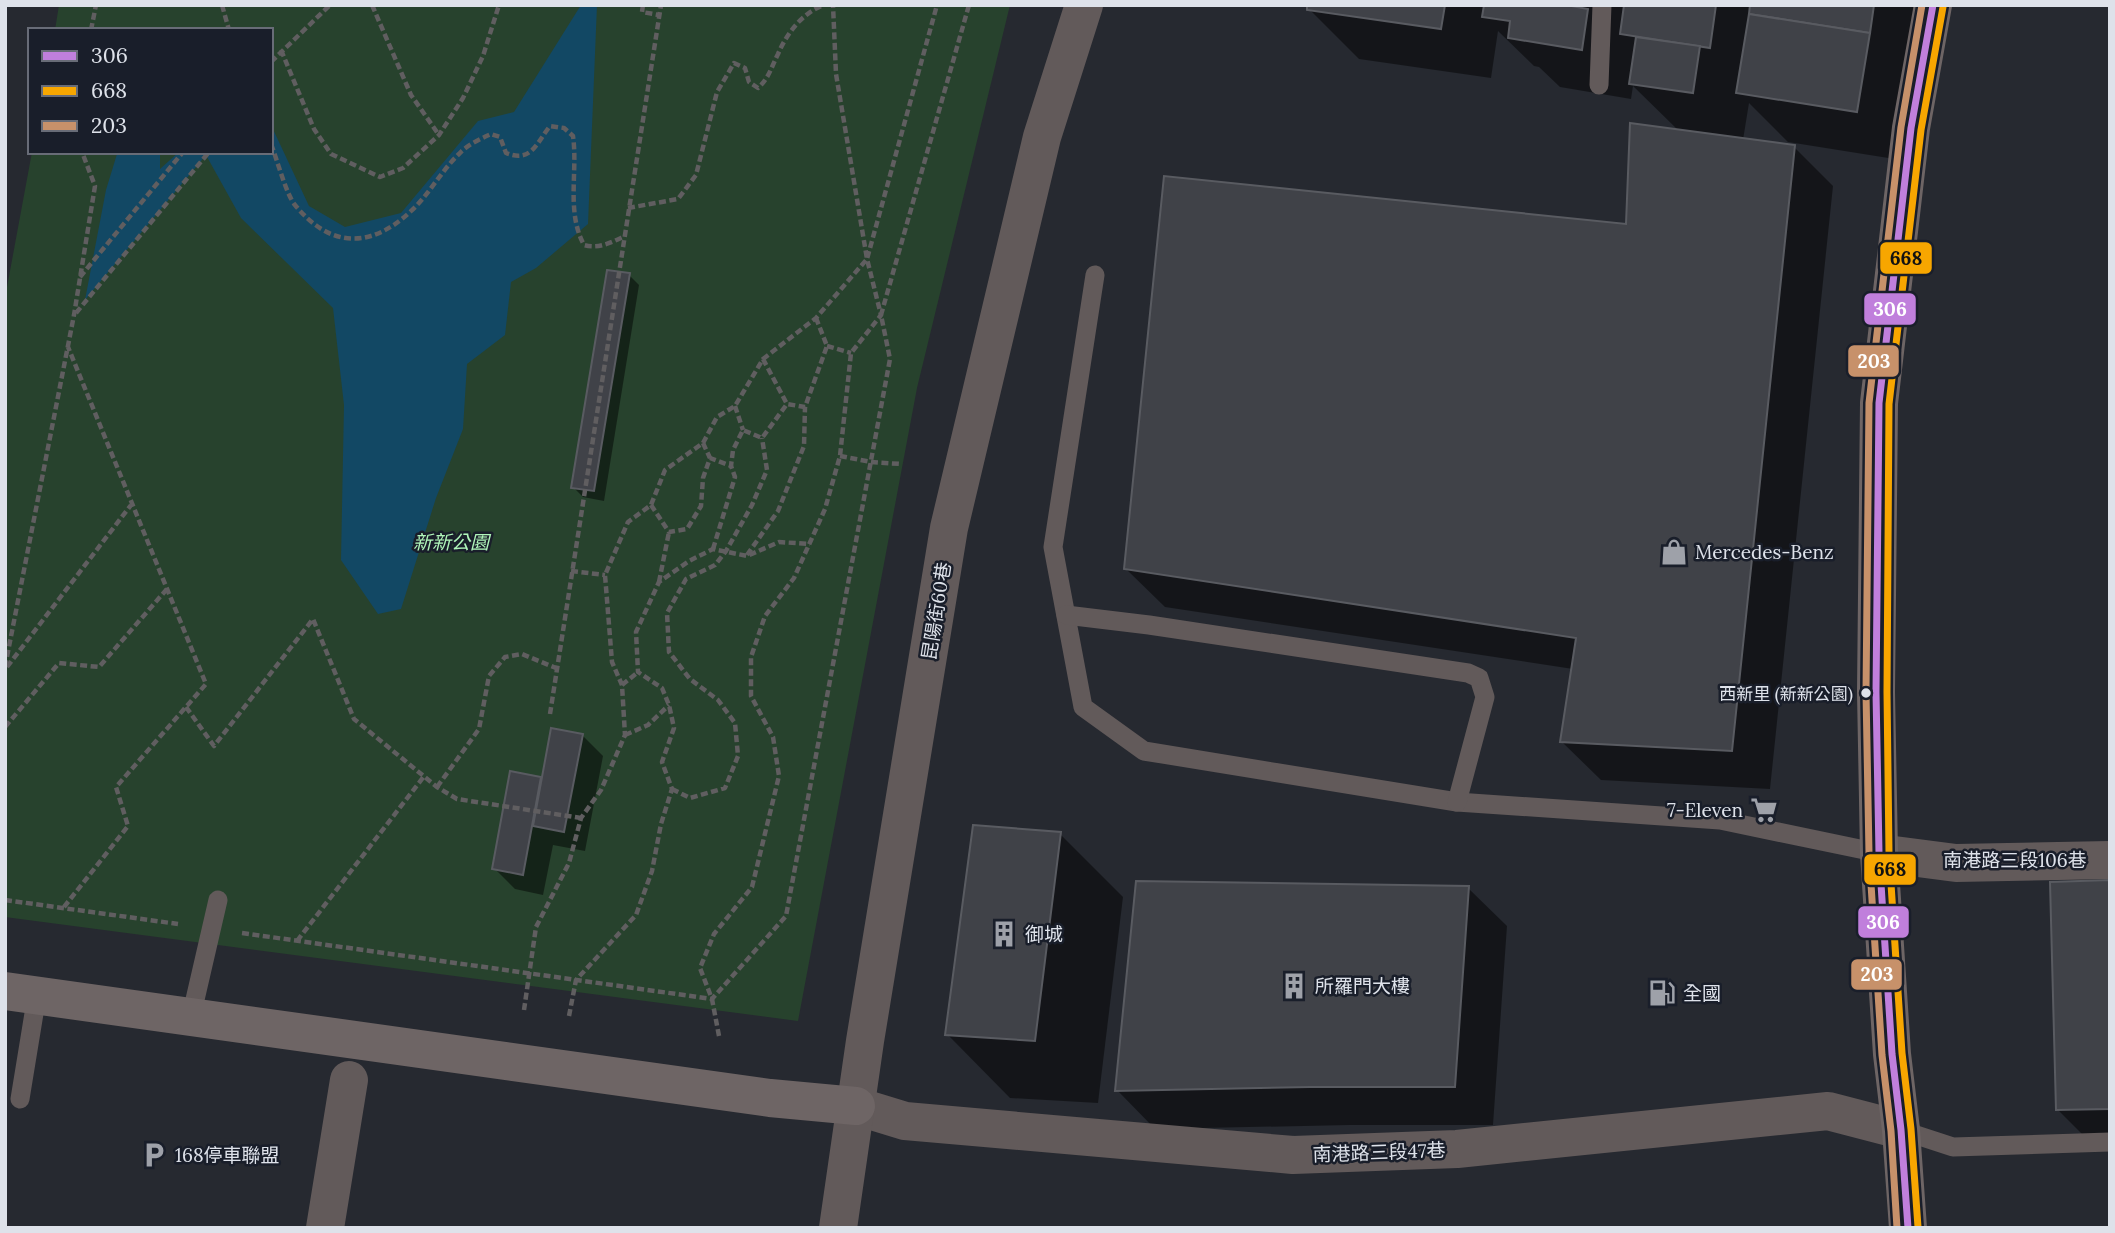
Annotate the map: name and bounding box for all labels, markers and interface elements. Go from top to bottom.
legend [28,28,273,154]
text: 306 [91,42,128,69]
text: 668 [91,77,127,104]
text: 203 [91,112,127,139]
line badge: 668 [1879,241,1933,275]
text: 668 [1890,246,1922,270]
line badge: 306 [1863,292,1917,326]
text: 306 [1873,297,1907,321]
line badge: 203 [1847,344,1900,378]
text: 203 [1858,349,1890,373]
park label: 新新公園 [413,530,492,554]
shop icon: Mercedes-Benz [1659,537,1689,567]
place label: Mercedes-Benz [1695,540,1834,564]
street label: 昆陽街60巷 [916,560,956,662]
place label: 西新里 (新新公園) [1719,683,1853,705]
marker: 西新里 (新新公園) [1859,686,1873,700]
supermarket icon: 7-Eleven [1749,795,1779,825]
place label: 7-Eleven [1667,798,1743,822]
street label: 南港路三段106巷 [1943,848,2087,872]
line badge: 668 [1863,853,1917,886]
text: 668 [1874,857,1906,881]
line badge: 306 [1857,905,1910,939]
text: 306 [1866,910,1900,934]
building icon: 御城 [989,919,1019,949]
place label: 御城 [1025,922,1063,946]
line badge: 203 [1850,958,1903,991]
text: 203 [1861,962,1893,986]
building icon: 所羅門大樓 [1279,971,1309,1001]
place label: 所羅門大樓 [1315,974,1410,998]
fuel station icon: 全國 [1647,978,1677,1008]
place label: 全國 [1683,981,1721,1005]
street label: 南港路三段47巷 [1312,1138,1446,1166]
parking icon: 168停車聯盟 [139,1140,169,1170]
place label: 168停車聯盟 [175,1143,280,1167]

